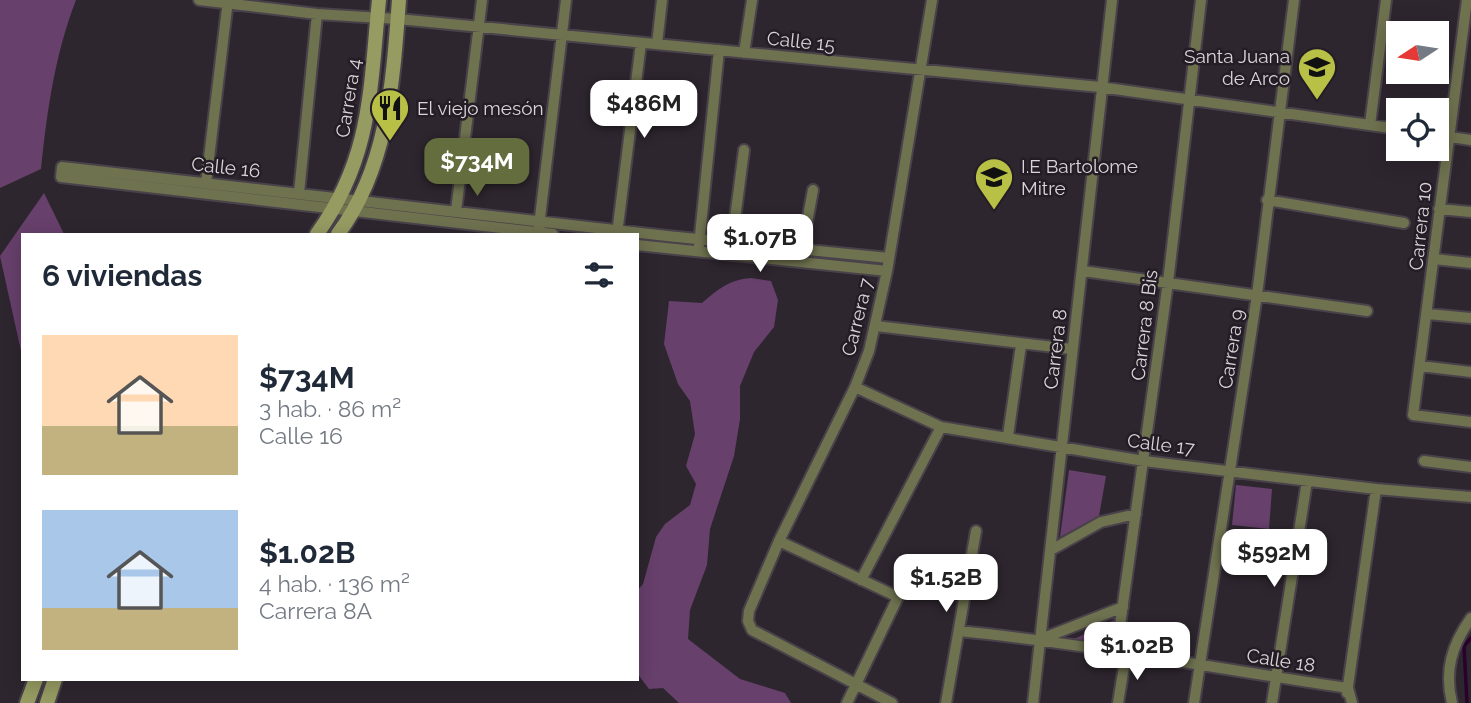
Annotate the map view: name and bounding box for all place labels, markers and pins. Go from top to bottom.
place label: Santa Juana de Arco [1184,45,1290,89]
school or university icon: Santa Juana de Arco [1296,46,1338,101]
pin: $486M [595,80,693,140]
restaurant icon: El viejo mesón [369,87,411,142]
place label: El viejo mesón [417,97,544,119]
pin: $734M [428,138,526,198]
place label: I.E Bartolome Mitre [1021,155,1138,199]
school or university icon: I.E Bartolome Mitre [973,156,1015,211]
pin: $1.07B [703,215,817,274]
pin: $592M [1225,530,1323,589]
pin: $1.52B [889,554,1003,614]
pin: $1.02B [1080,622,1194,682]

